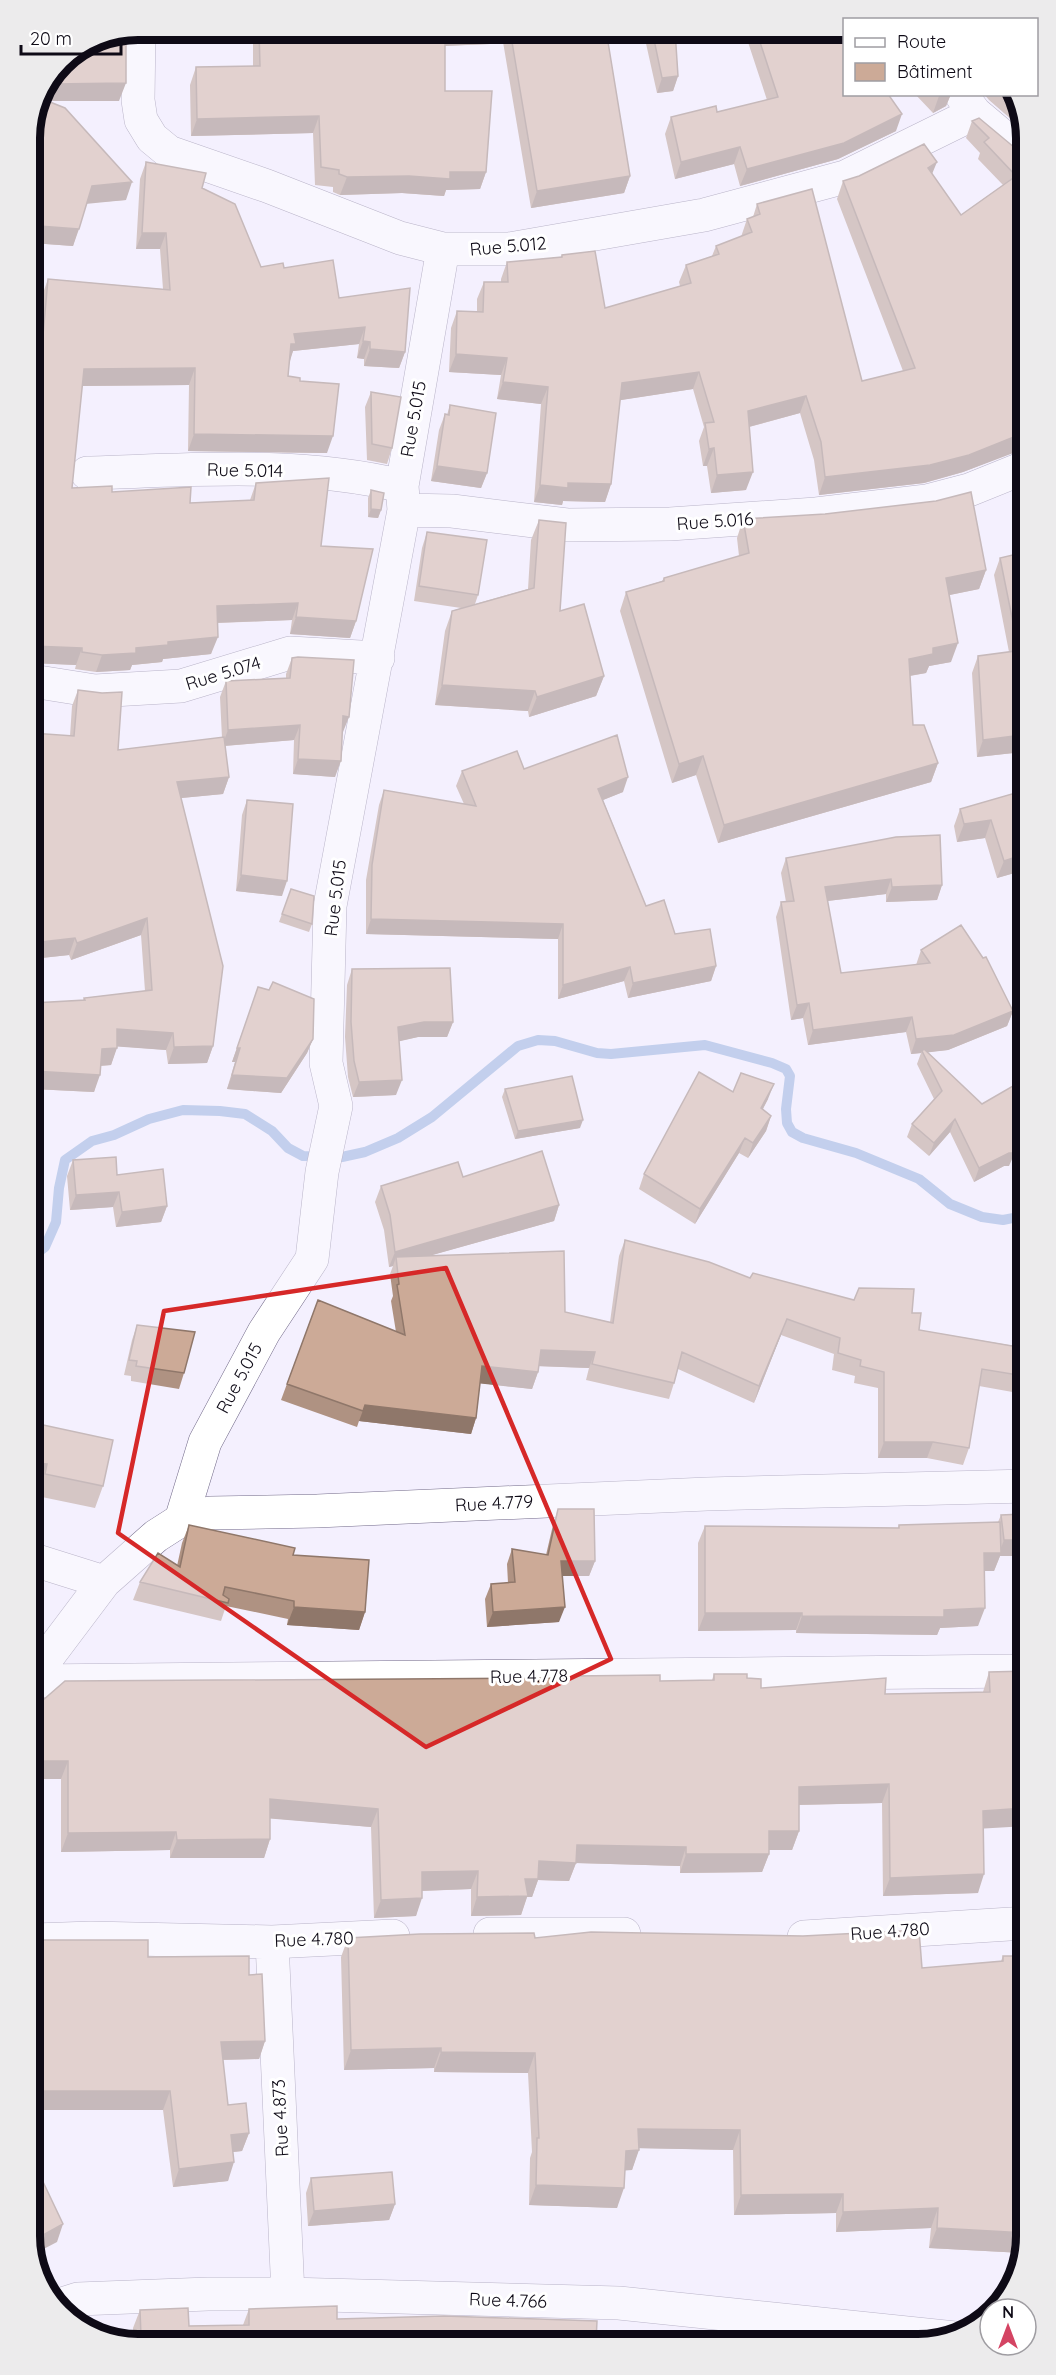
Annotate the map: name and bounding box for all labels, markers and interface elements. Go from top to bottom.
scale bar [21,18,122,56]
legend [843,18,1038,96]
text: 20 m [30,27,72,50]
text: Route [897,30,946,53]
text: Bâtiment [897,60,973,83]
street label: Rue 5.012 [469,231,547,261]
street label: Rue 5.015 [395,379,431,459]
street label: Rue 5.014 [207,458,283,482]
street label: Rue 5.016 [676,507,754,535]
street label: Rue 5.074 [183,651,263,695]
street label: Rue 5.015 [319,858,351,938]
street label: Rue 5.015 [211,1339,267,1417]
street label: Rue 4.779 [454,1489,534,1517]
street label: Rue 4.778 [490,1664,568,1688]
street label: Rue 4.780 [849,1917,931,1945]
street label: Rue 4.780 [274,1926,354,1952]
street label: Rue 4.873 [266,2079,294,2157]
street label: Rue 4.766 [469,2287,548,2313]
north arrow [978,2297,1038,2357]
text: N [1002,2302,1014,2322]

